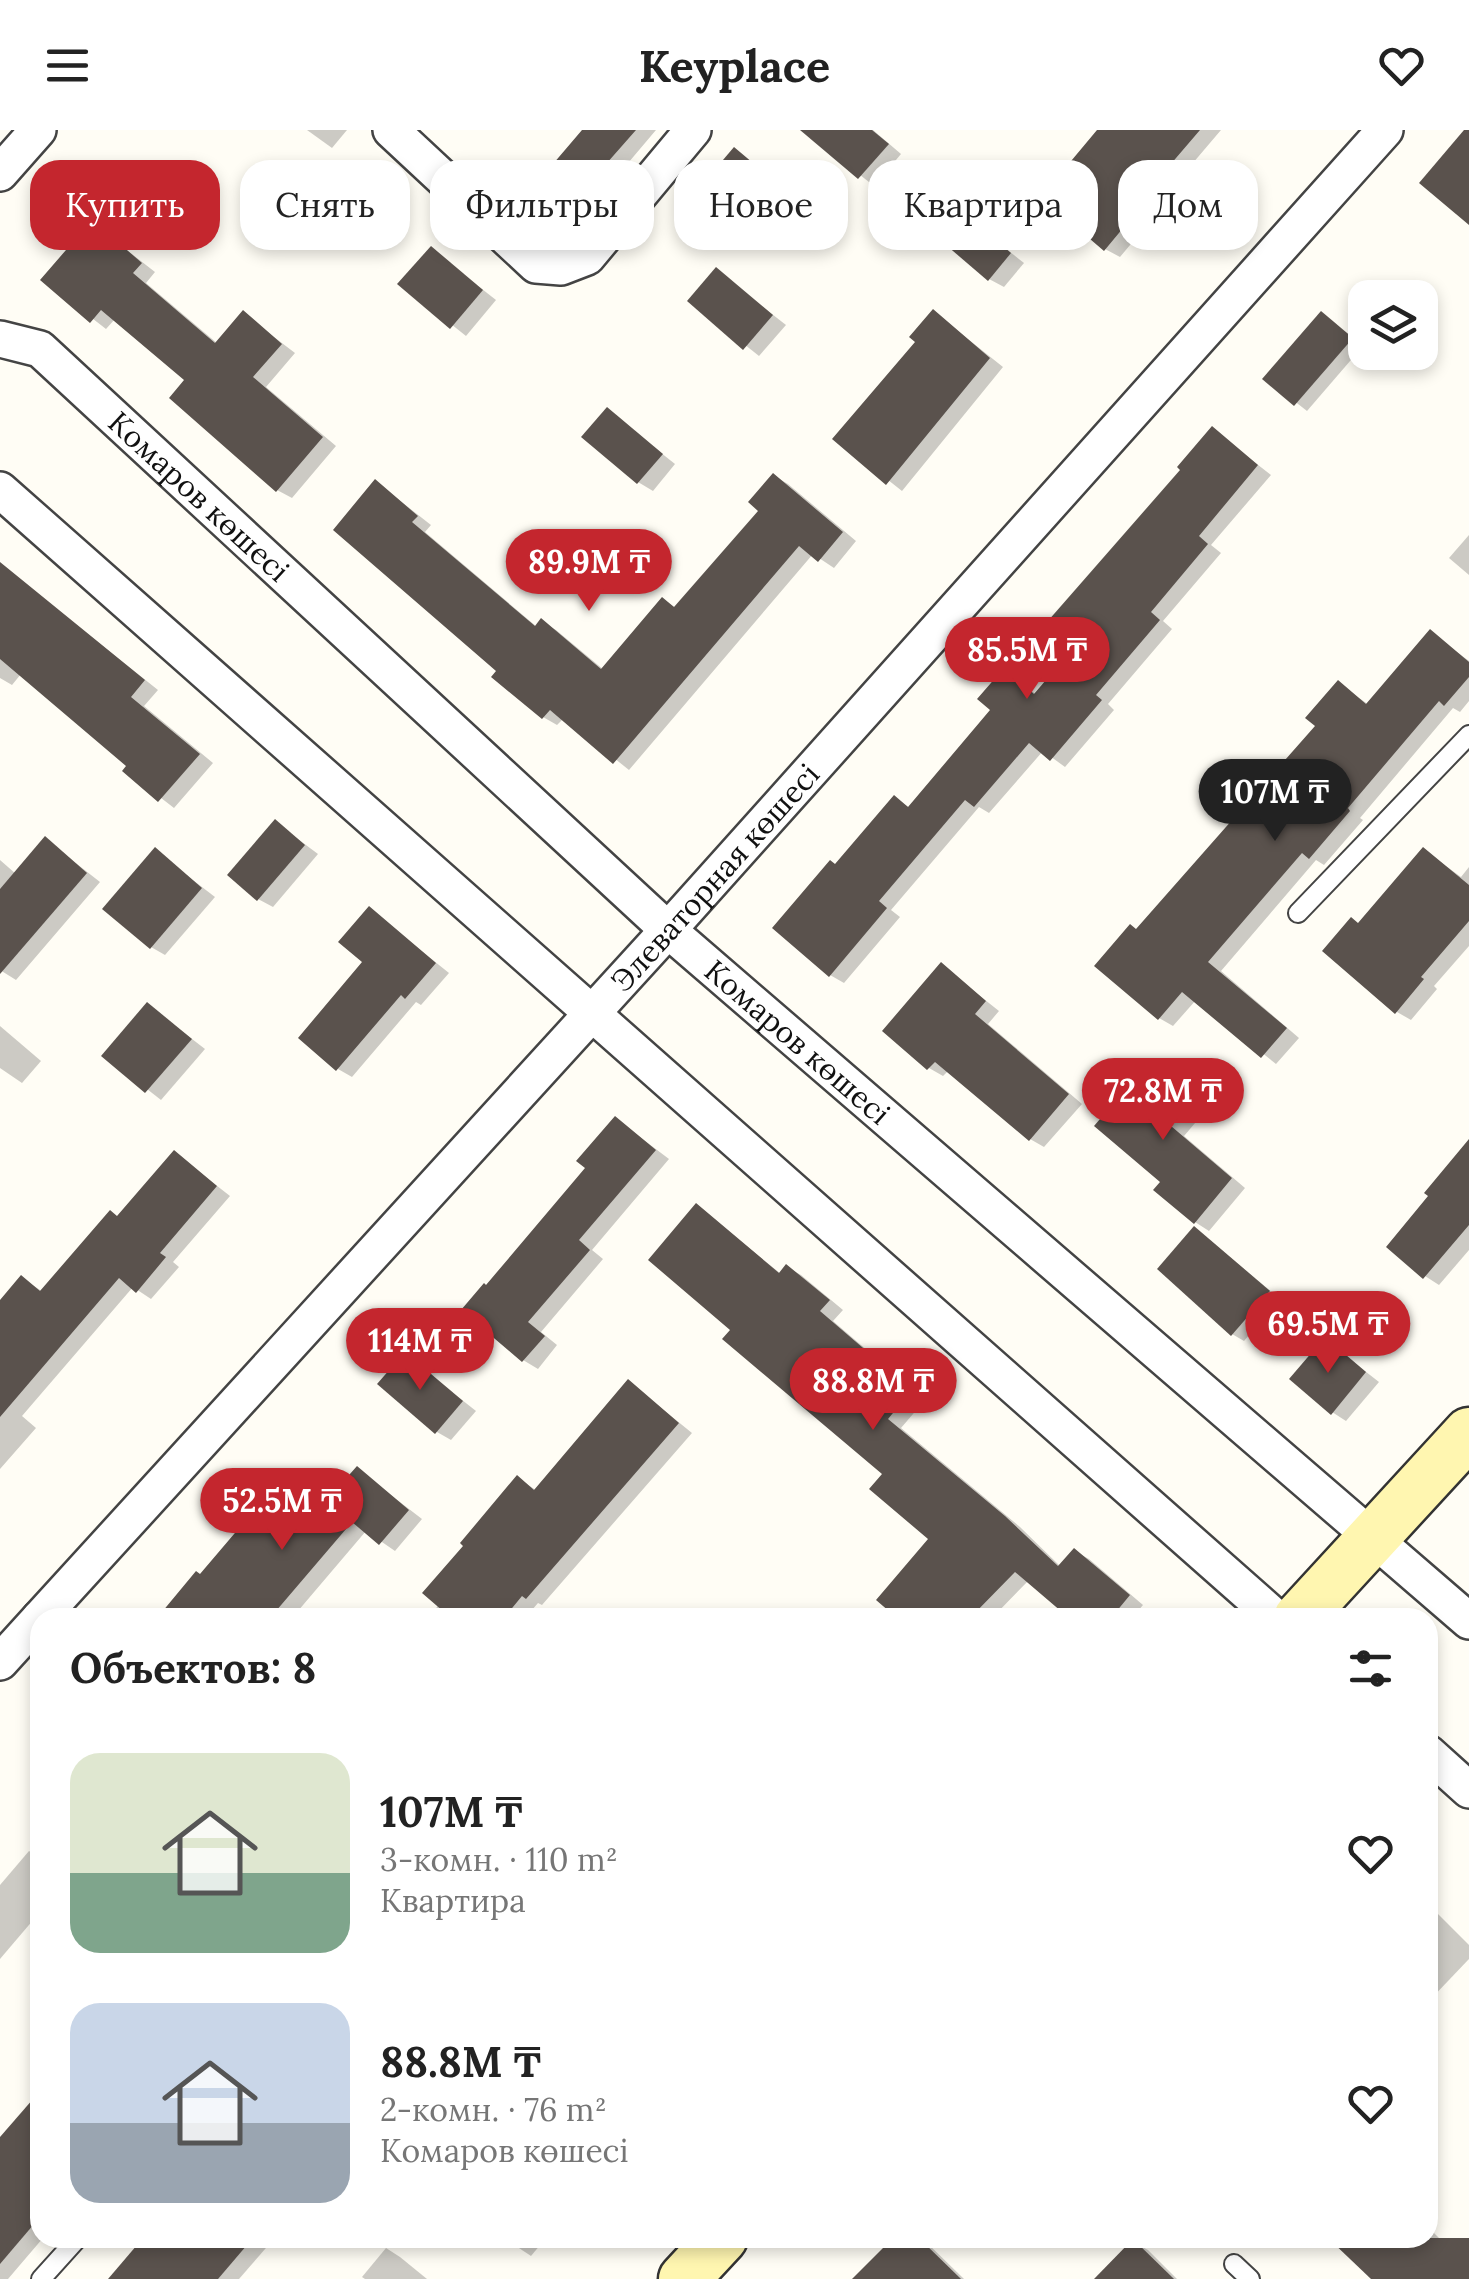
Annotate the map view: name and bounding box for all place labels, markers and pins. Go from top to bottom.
pin: 89.9M ₸ [497,529,681,614]
pin: 85.5M ₸ [935,617,1119,702]
pin: 107M ₸ [1194,759,1356,844]
pin: 72.8M ₸ [1071,1058,1255,1143]
pin: 69.5M ₸ [1236,1291,1420,1376]
pin: 114M ₸ [339,1308,501,1393]
pin: 88.8M ₸ [781,1348,965,1433]
pin: 52.5M ₸ [190,1468,374,1553]

